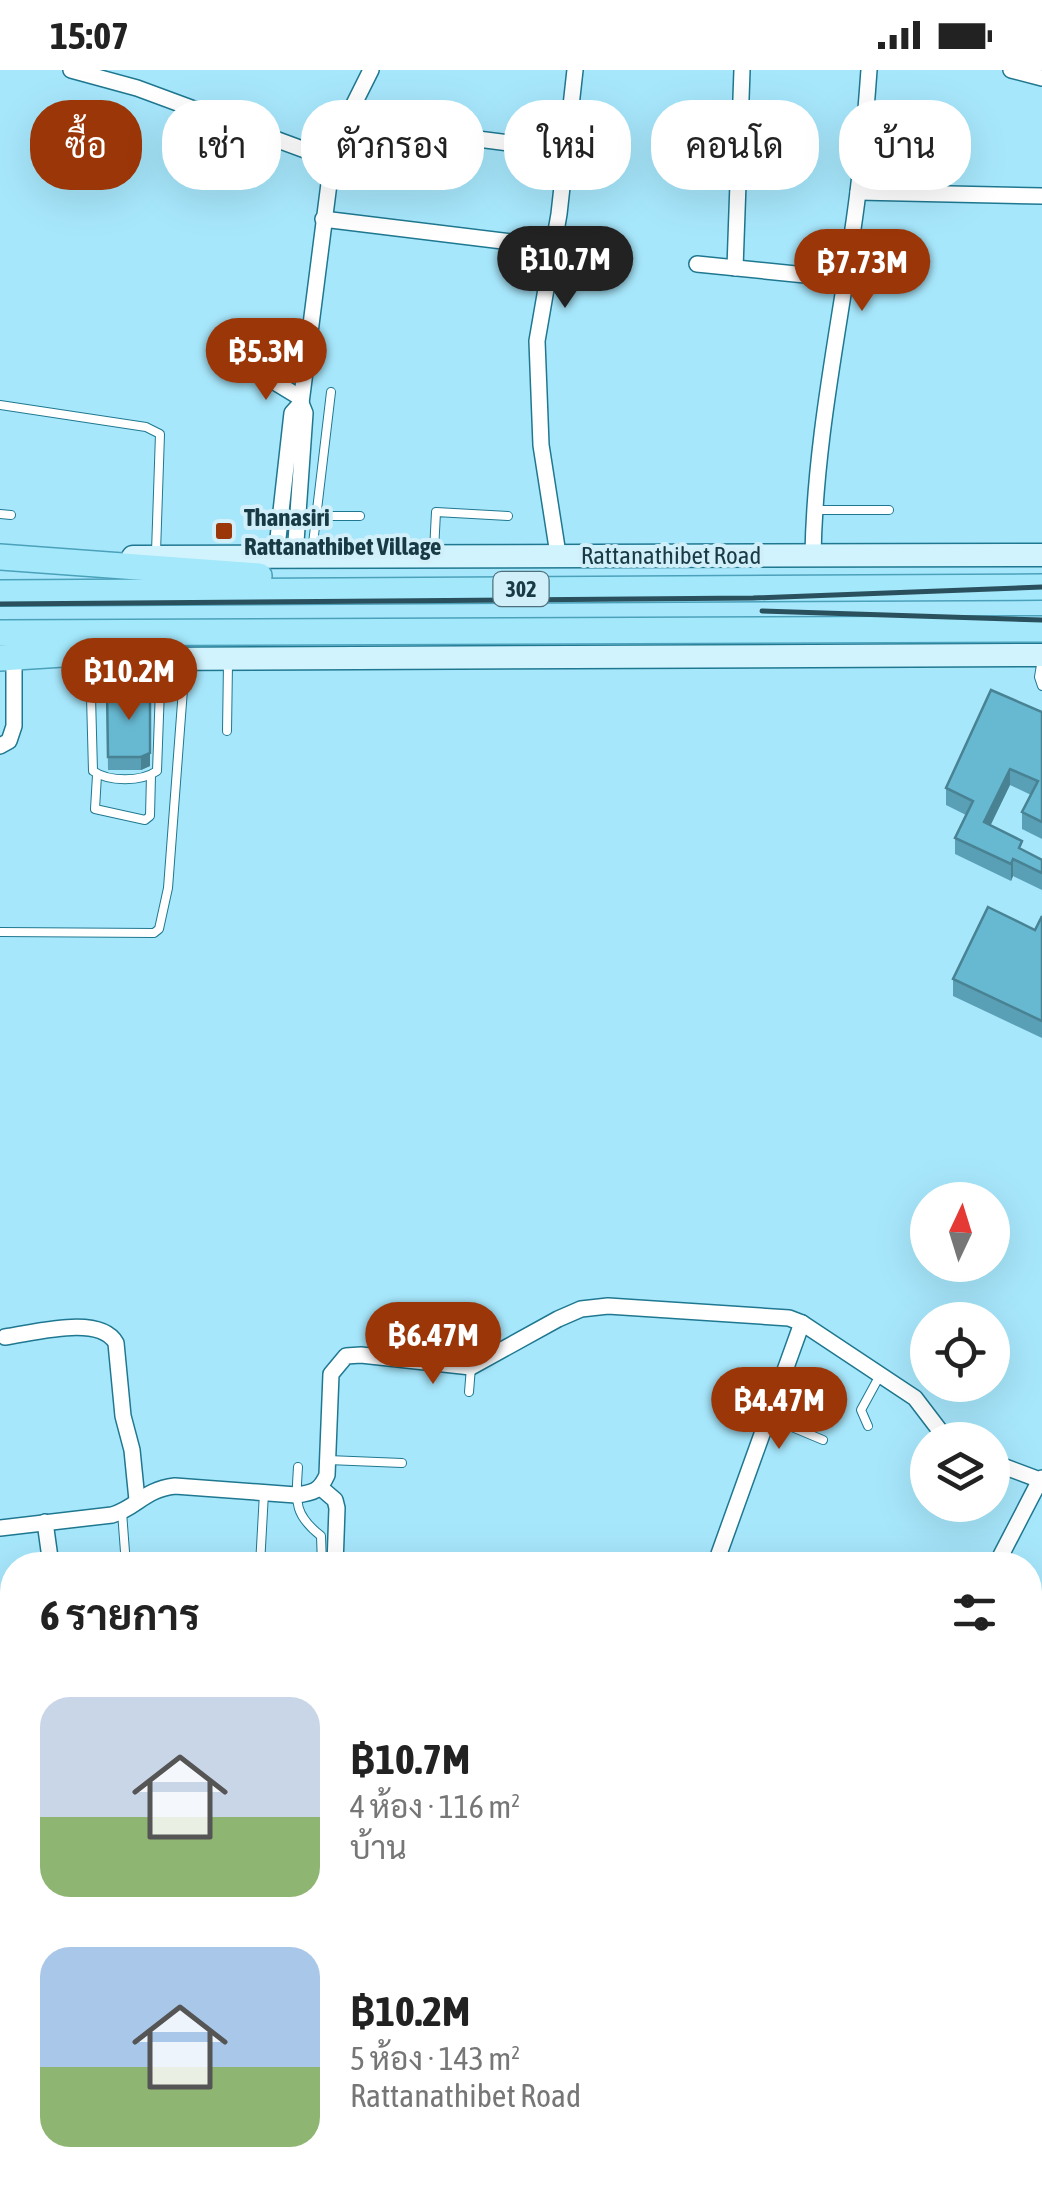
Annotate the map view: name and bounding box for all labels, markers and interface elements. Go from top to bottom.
text: 15:07 [50,14,129,57]
chip: ซื้อ [30,100,142,190]
chip: เช่า [162,100,281,190]
chip: ตัวกรอง [301,100,484,190]
chip: ใหม่ [504,100,631,190]
chip: คอนโด [651,100,819,190]
chip: บ้าน [839,100,971,190]
pin: ฿10.7M [484,226,646,311]
pin: ฿7.73M [781,229,943,314]
text: ฿10.7M [519,240,611,277]
text: ฿7.73M [816,243,908,280]
pin: ฿5.3M [196,318,336,403]
text: ฿5.3M [228,332,304,369]
place label: Thanasiri Rattanathibet Village [244,503,441,560]
marker: Thanasiri Rattanathibet Village [213,520,235,542]
street label: Rattanathibet Road [581,541,761,569]
road number: 302 [494,572,548,606]
pin: ฿10.2M [48,638,210,723]
text: ฿10.2M [83,652,175,689]
north arrow [910,1182,1010,1282]
map controls [910,1182,1010,1522]
pin: ฿6.47M [352,1302,514,1387]
button: locate [910,1302,1010,1402]
text: ฿6.47M [387,1316,479,1353]
pin: ฿4.47M [698,1367,860,1452]
text: ฿4.47M [733,1381,825,1418]
button: layers [910,1422,1010,1522]
icon: filters [947,1585,1002,1640]
text: 6 รายการ [40,1591,200,1639]
text: ฿10.7M [350,1735,470,1783]
icon: home [120,1737,240,1857]
text: 4 ห้อง · 116 m² [350,1788,520,1825]
text: บ้าน [350,1829,407,1866]
icon: home [120,1987,240,2107]
text: ฿10.2M [350,1987,470,2035]
text: 5 ห้อง · 143 m² [350,2040,520,2077]
text: Rattanathibet Road [350,2077,581,2114]

